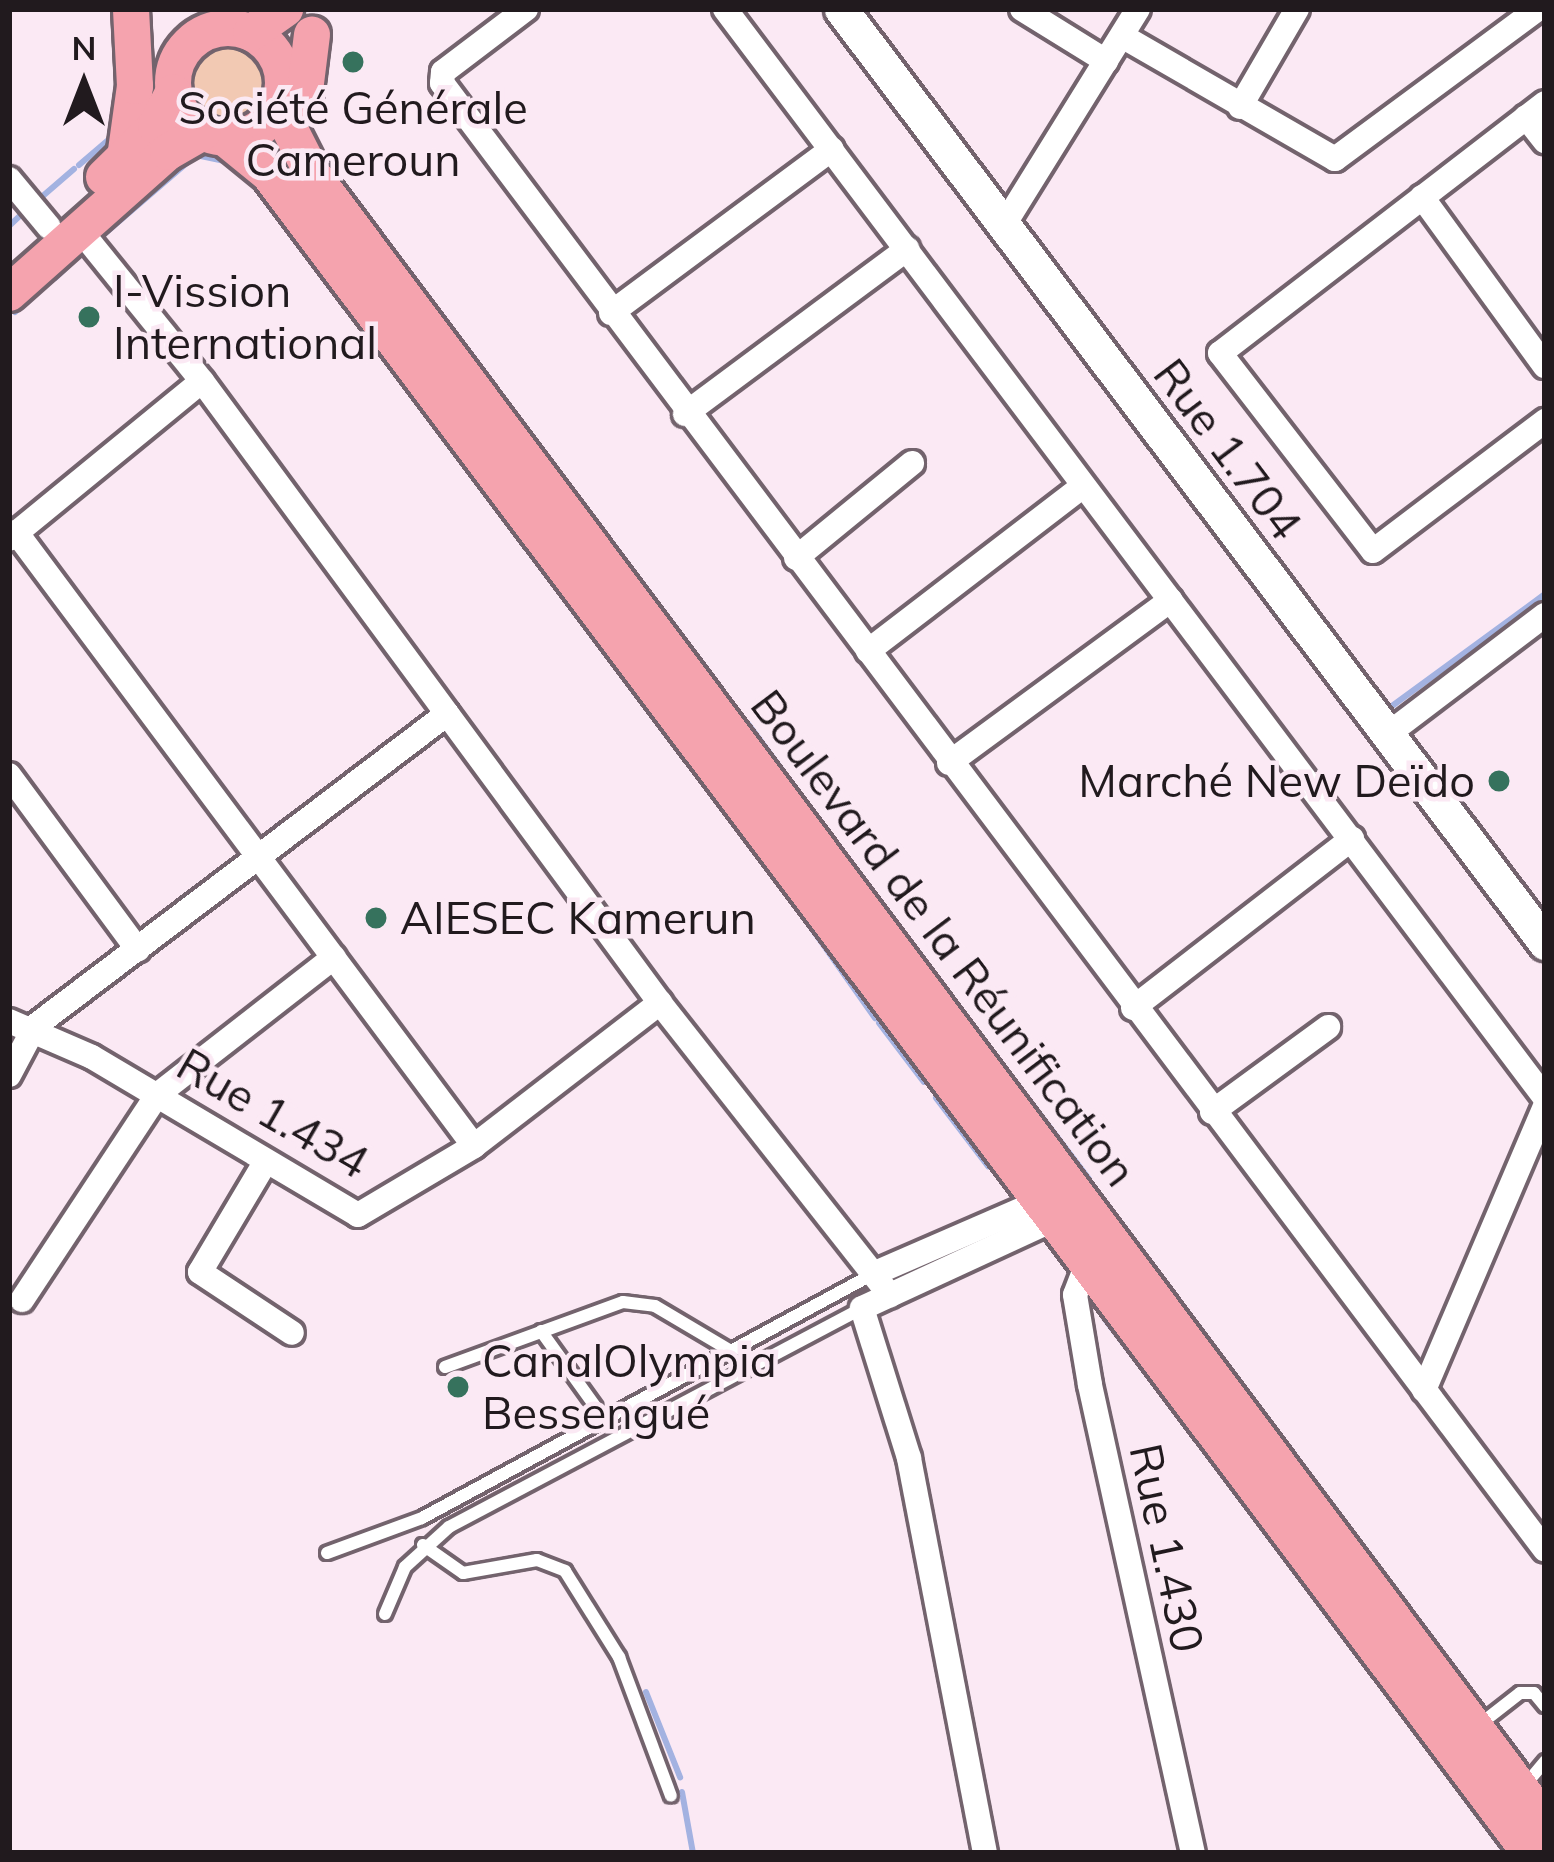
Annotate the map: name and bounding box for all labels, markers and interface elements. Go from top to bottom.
north arrow [24,24,144,144]
text: N [72,27,96,68]
marker: Société Générale Cameroun [340,49,366,75]
place label: Société Générale Cameroun [178,81,528,187]
place label: I-Vission International [113,264,377,370]
marker: I-Vission International [76,304,102,330]
street label: Rue 1.704 [1143,348,1313,550]
street label: Boulevard de la Réunification [740,679,1148,1197]
place label: Marché New Deïdo [1078,754,1475,808]
marker: Marché New Deïdo [1486,768,1512,794]
place label: AIESEC Kamerun [400,891,756,945]
marker: AIESEC Kamerun [363,905,389,931]
street label: Rue 1.434 [168,1037,378,1189]
place label: CanalOlympia Bessengué [482,1334,777,1440]
marker: CanalOlympia Bessengué [445,1374,471,1400]
street label: Rue 1.430 [1119,1439,1215,1657]

